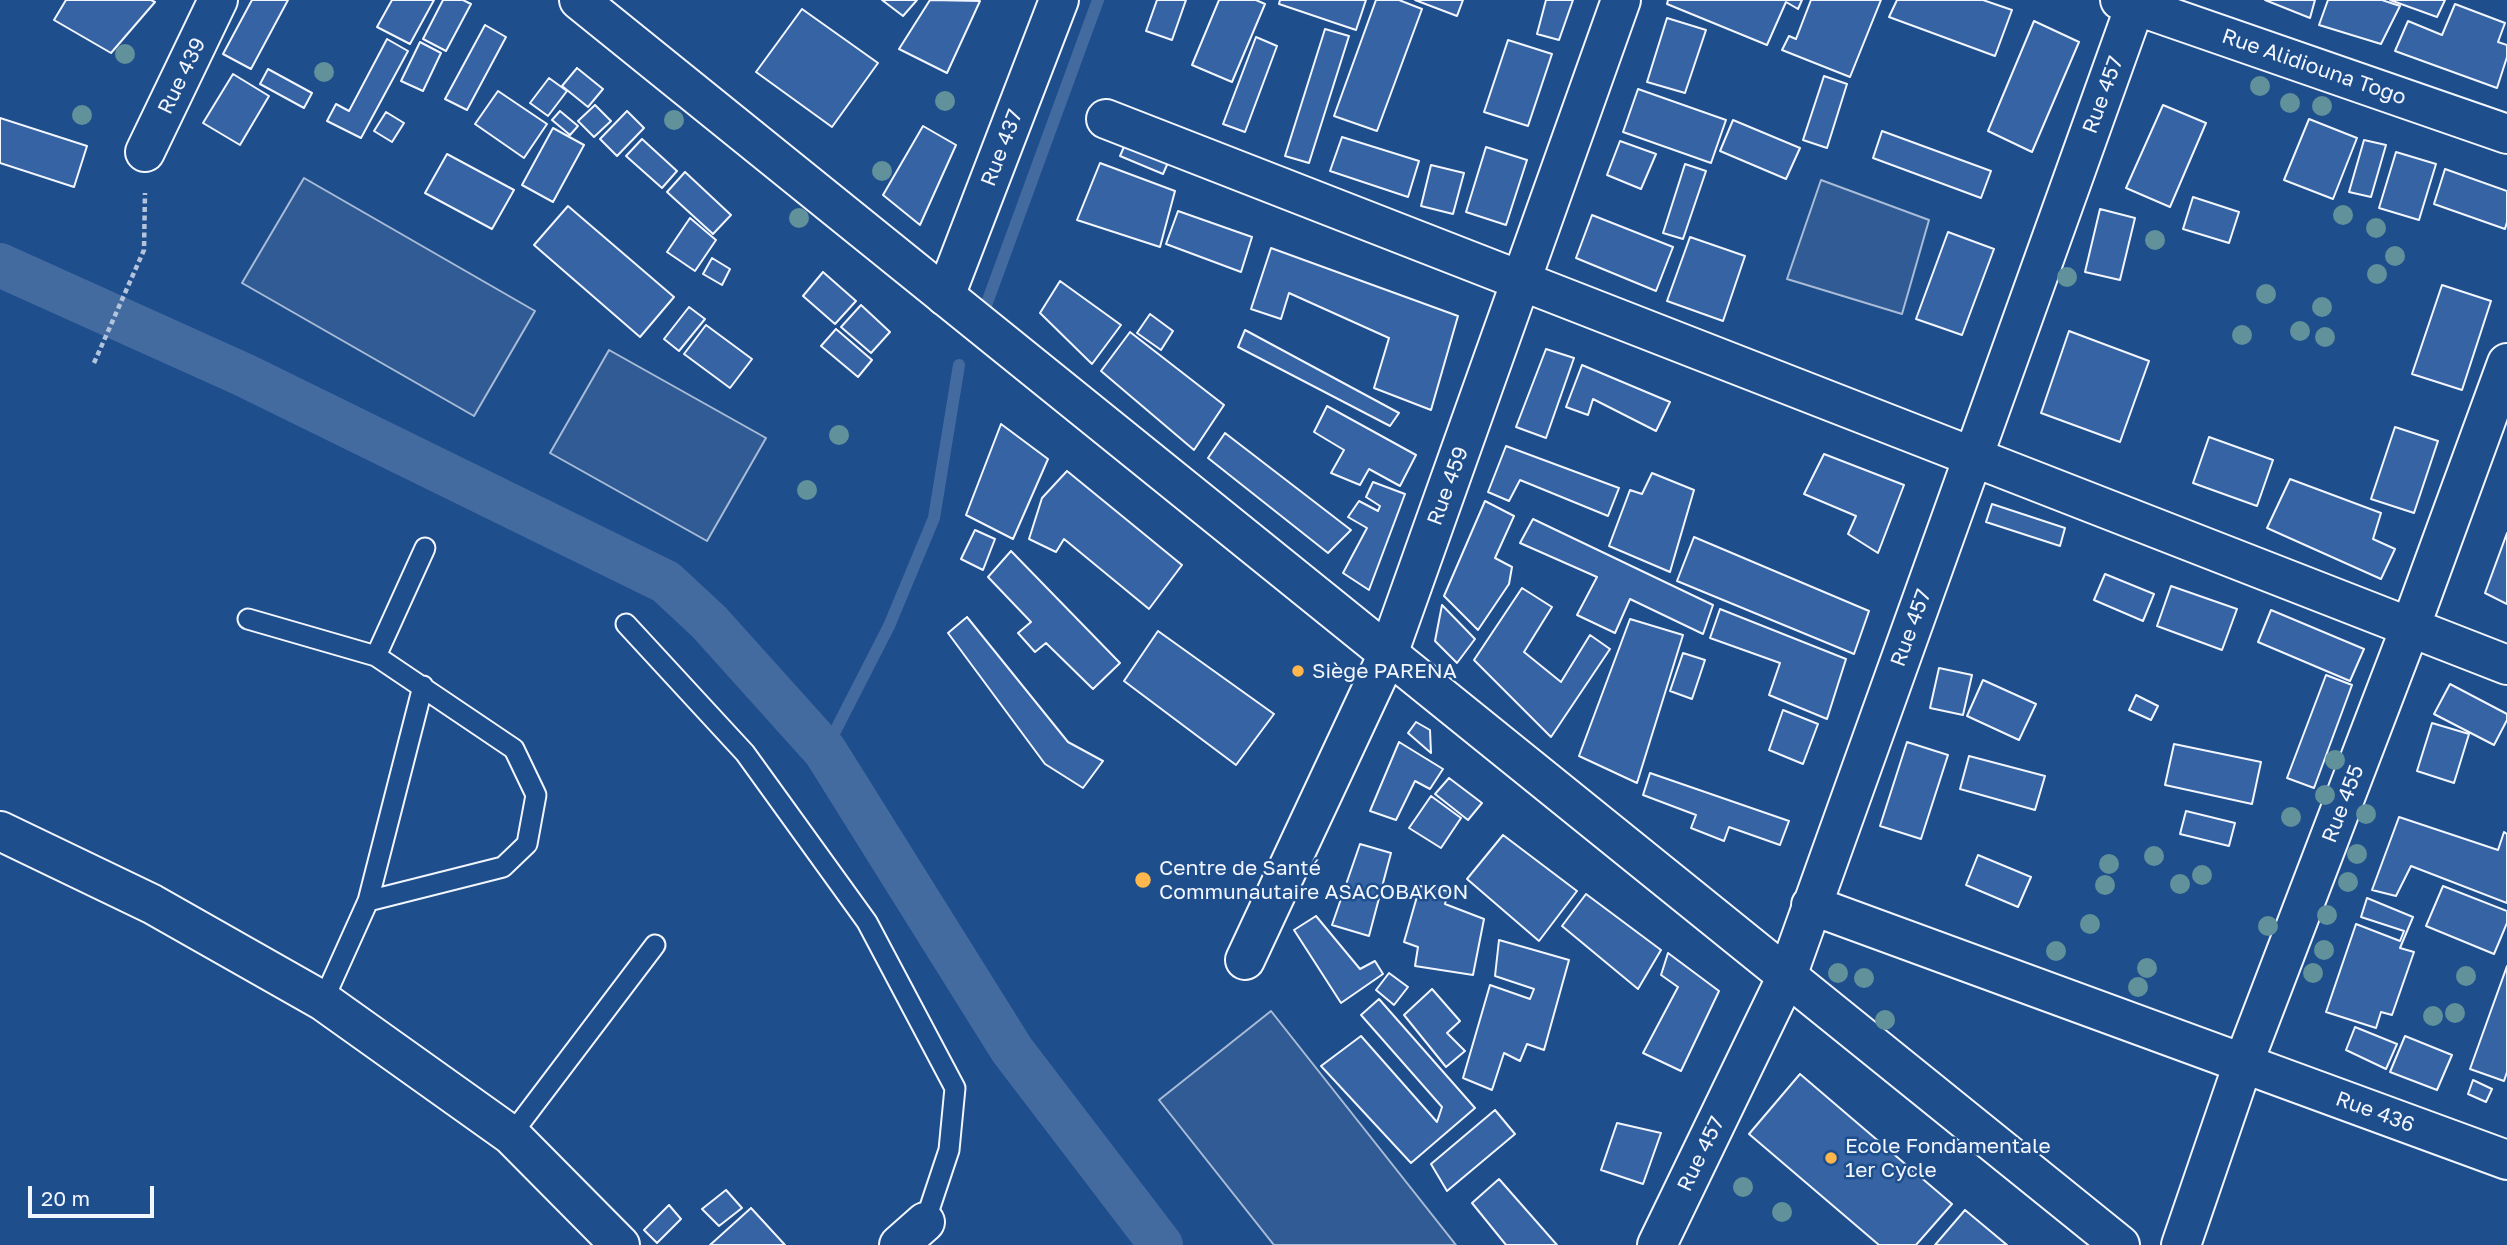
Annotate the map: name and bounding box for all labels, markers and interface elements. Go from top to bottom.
street label: Rue Alidiouna Togo [2219,24,2409,110]
street label: Rue 439 [153,34,211,118]
street label: Rue 457 [2077,53,2129,137]
street label: Rue 437 [976,106,1028,190]
street label: Rue 459 [1422,443,1474,529]
street label: Rue 457 [1885,586,1937,670]
place label: Siège PARENA [1312,658,1457,684]
marker: Siège PARENA [1290,663,1306,679]
street label: Rue 455 [2317,762,2369,846]
place label: Centre de Santé Communautaire ASACOBAKON [1159,855,1468,905]
marker: Centre de Santé Communautaire ASACOBAKON [1133,870,1153,890]
street label: Rue 436 [2332,1086,2418,1138]
street label: Rue 457 [1672,1112,1730,1196]
place label: Ecole Fondamentale 1er Cycle [1845,1133,2051,1183]
marker: Ecole Fondamentale 1er Cycle [1823,1150,1839,1166]
scale bar [32,1172,158,1216]
text: 20 m [41,1185,90,1211]

